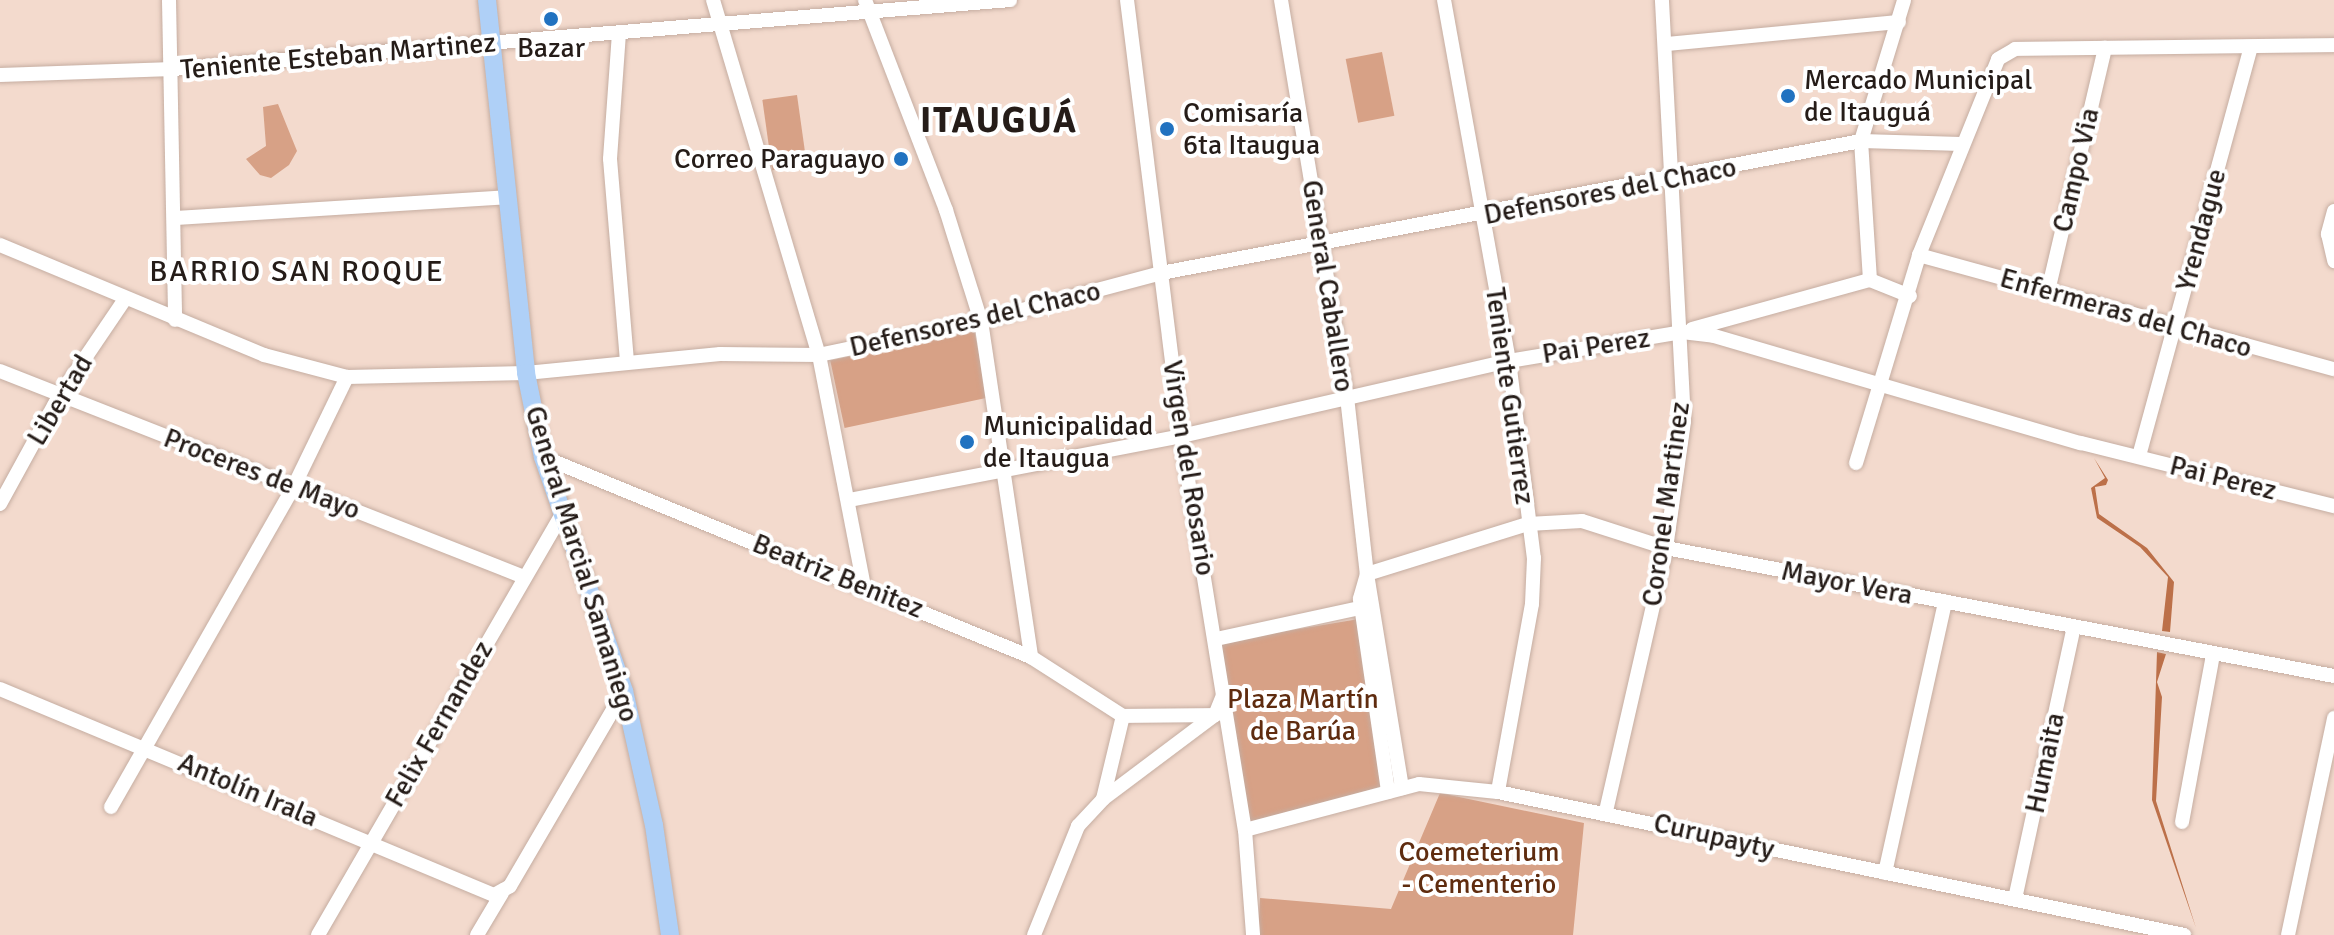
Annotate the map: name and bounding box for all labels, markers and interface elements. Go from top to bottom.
marker: Bazar [542,10,560,28]
street label: Teniente Esteban Martinez [179,25,497,87]
place label: Bazar [517,31,585,65]
place label: Mercado Municipal de Itauguá [1804,63,2032,129]
marker: Mercado Municipal de Itauguá [1779,87,1797,105]
place label: Comisaría 6ta Itaugua [1183,96,1320,162]
district label: ITAUGUÁ [920,99,1078,143]
street label: Campo Via [2045,105,2107,235]
marker: Comisaría 6ta Itaugua [1158,120,1176,138]
place label: Correo Paraguayo [674,142,885,176]
marker: Correo Paraguayo [892,150,910,168]
street label: Defensores del Chaco [1481,150,1739,232]
street label: Yrendague [2169,165,2233,295]
street label: General Caballero [1295,178,1361,394]
district label: BARRIO SAN ROQUE [149,254,445,290]
street label: Enfermeras del Chaco [1996,261,2256,365]
street label: Defensores del Chaco [846,274,1104,364]
street label: Teniente Gutierrez [1478,285,1542,507]
street label: Pai Perez [1540,321,1652,371]
street label: Libertad [20,348,100,452]
street label: Virgen del Rosario [1155,358,1223,578]
street label: Coronel Martinez [1635,399,1697,609]
street label: General Marcial Samaniego [518,402,646,726]
place label: Municipalidad de Itaugua [983,409,1153,475]
street label: Proceres de Mayo [159,421,365,527]
marker: Municipalidad de Itaugua [958,433,976,451]
street label: Pai Perez [2166,449,2280,507]
street label: Beatriz Benitez [748,526,928,626]
street label: Mayor Vera [1778,554,1916,612]
street label: Felix Fernandez [378,635,500,813]
park label: Plaza Martín de Barúa [1227,682,1379,748]
street label: Humaita [2018,710,2072,816]
street label: Antolín Irala [173,746,323,834]
street label: Curupayty [1650,806,1778,866]
park label: Coemeterium - Cementerio [1398,835,1560,901]

